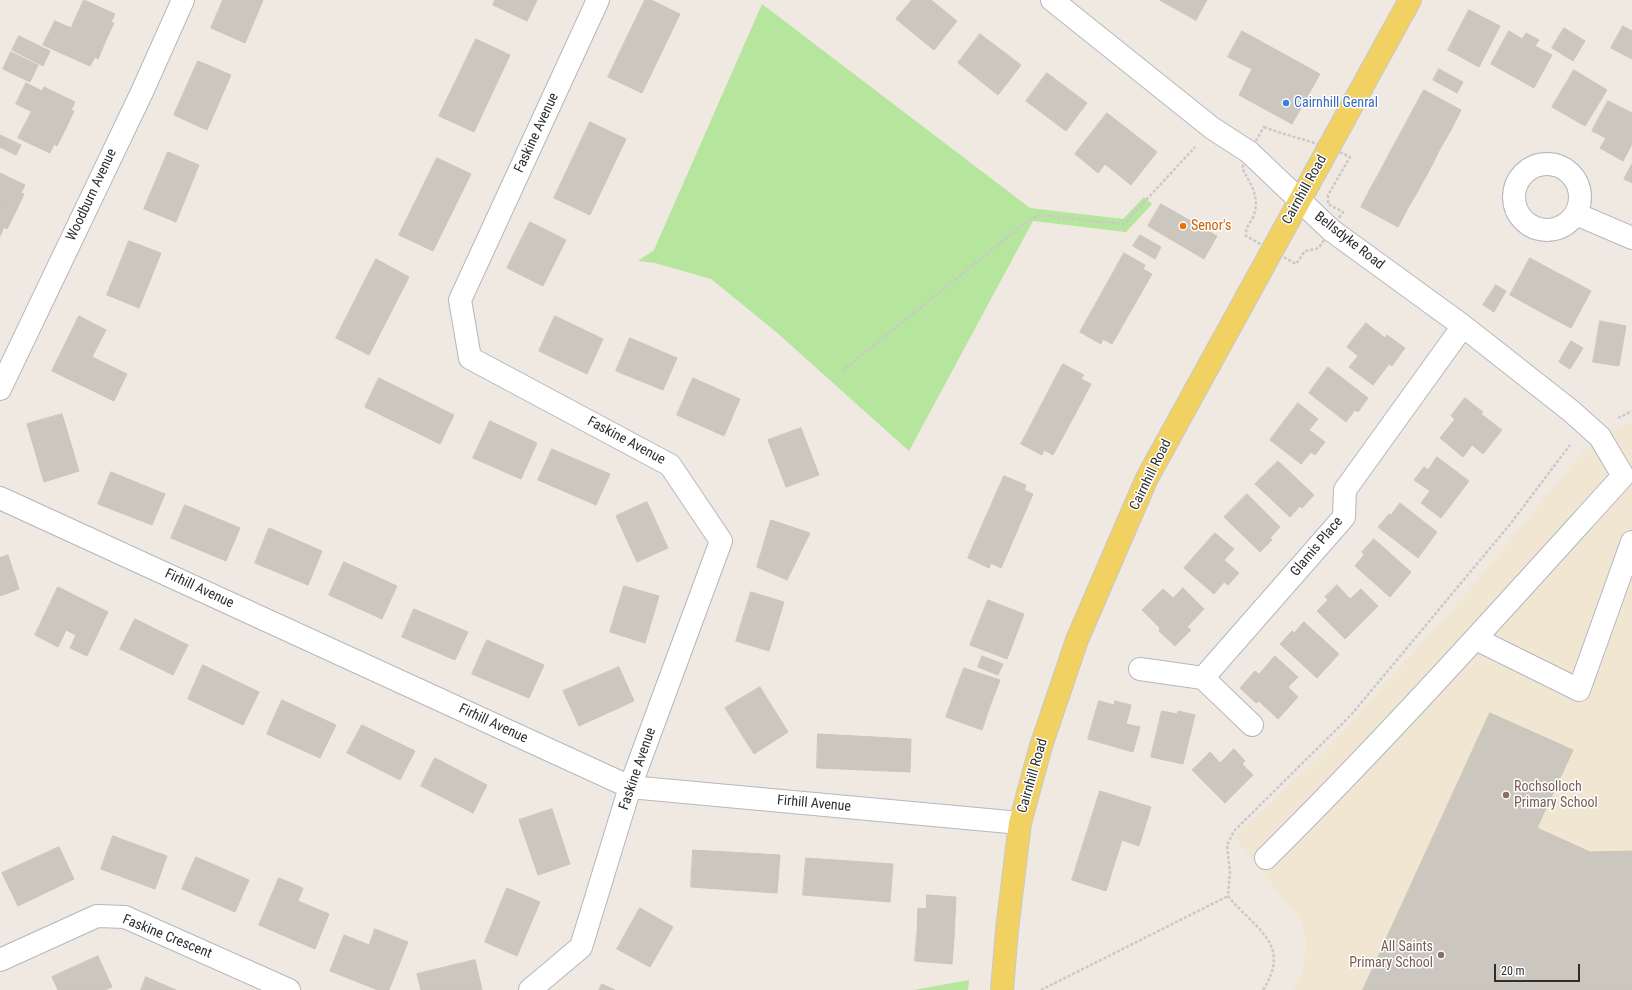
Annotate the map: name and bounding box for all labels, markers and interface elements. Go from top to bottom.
street label: Faskine Avenue [511,90,563,176]
place label: Cairnhill Genral [1294,95,1378,111]
marker: Cairnhill Genral [1281,98,1291,108]
street label: Woodburn Avenue [63,146,121,244]
street label: Cairnhill Road [1279,152,1331,228]
street label: Bellsdyke Road [1311,209,1387,273]
place label: Senor's [1191,218,1231,234]
marker: Senor's [1178,221,1188,231]
street label: Faskine Avenue [584,413,668,469]
street label: Cairnhill Road [1127,437,1175,513]
street label: Glamis Place [1287,514,1347,580]
street label: Firhill Avenue [162,566,236,612]
street label: Firhill Avenue [456,701,530,747]
street label: Faskine Avenue [616,726,660,812]
street label: Cairnhill Road [1014,737,1052,815]
place label: Rochsolloch Primary School [1514,779,1598,812]
marker: Rochsolloch Primary School [1501,790,1511,800]
street label: Firhill Avenue [776,792,852,816]
street label: Faskine Crescent [120,911,214,963]
place label: All Saints Primary School [1349,939,1433,972]
marker: All Saints Primary School [1436,950,1446,960]
scale bar [1496,956,1582,982]
text: 20 m [1501,964,1525,978]

